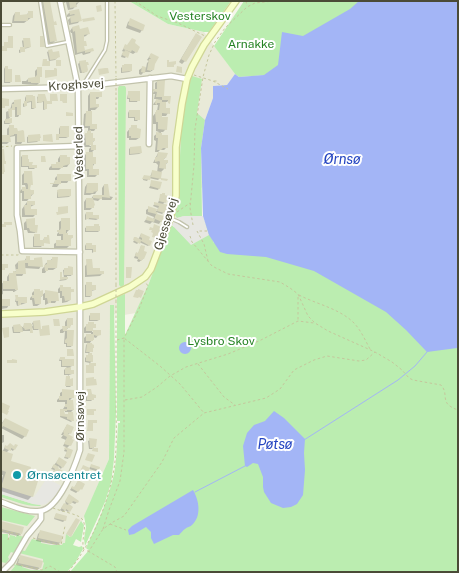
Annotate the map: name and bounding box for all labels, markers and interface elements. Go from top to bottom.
park label: Vesterskov [169,9,231,23]
park label: Arnakke [228,37,274,51]
street label: Kroghsvej [48,76,104,94]
street label: Vesterled [71,126,87,180]
water label: Ørnsø [323,152,361,168]
street label: Gjessøvej [151,196,181,252]
park label: Lysbro Skov [187,334,255,348]
street label: Ørnsøvej [73,391,87,441]
water label: Pøtsø [257,437,293,453]
place label: Ørnsøcentret [27,468,101,482]
marker: Ørnsøcentret [11,469,23,481]

